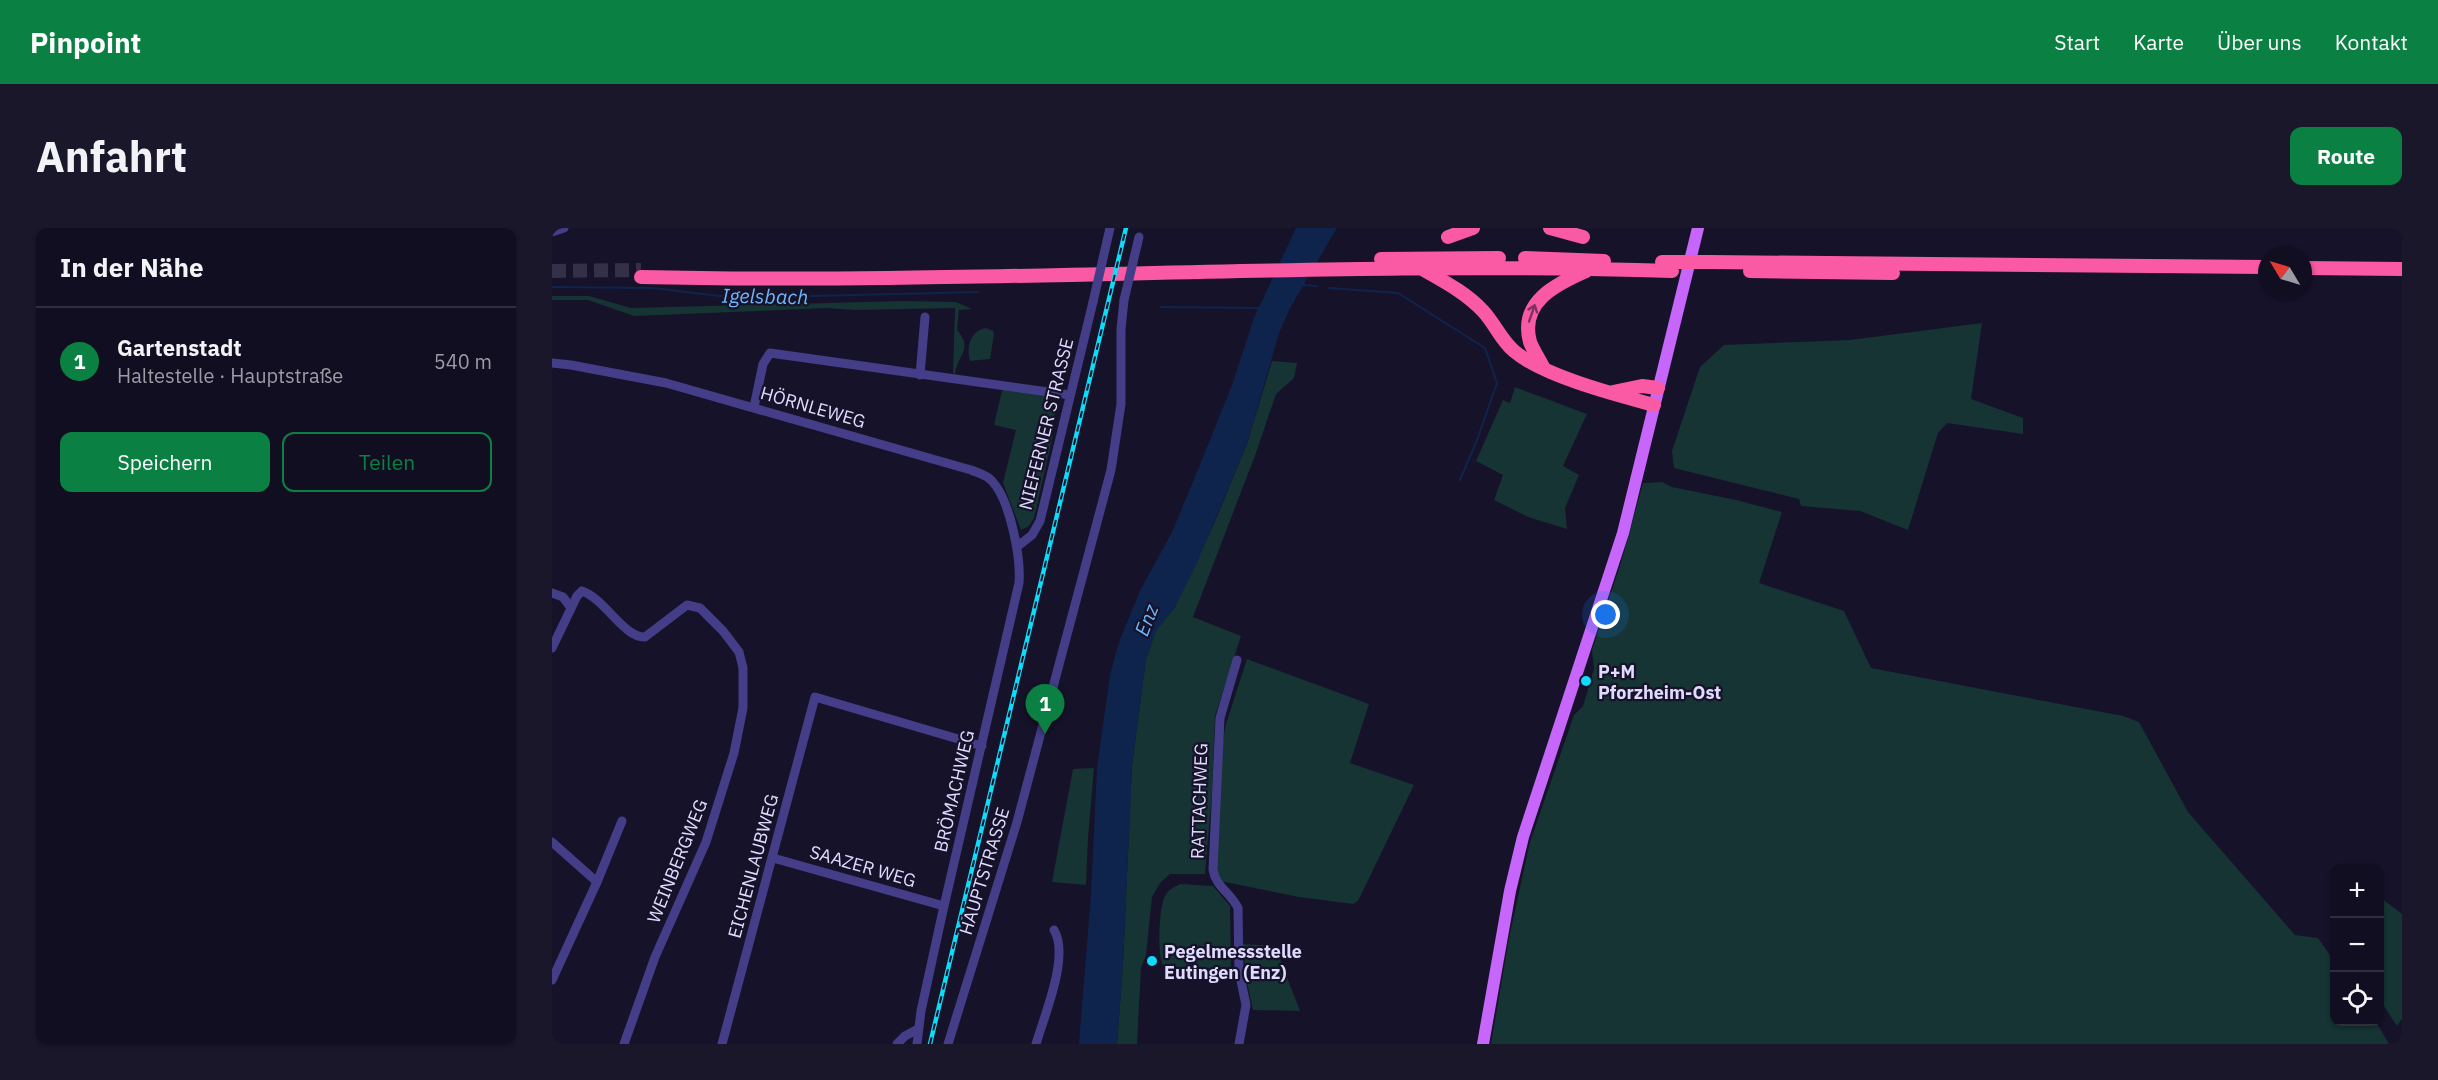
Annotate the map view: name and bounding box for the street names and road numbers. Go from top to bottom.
street label: NIEFERNER STRASSE [1014,336,1078,512]
street label: HÖRNLEWEG [758,381,868,433]
street label: BRÖMACHWEG [929,728,979,854]
street label: RATTACHWEG [1185,743,1213,859]
street label: EICHENLAUBWEG [723,791,783,941]
street label: WEINBERGWEG [642,796,712,926]
street label: HAUPTSTRASSE [954,804,1014,938]
street label: SAAZER WEG [807,840,919,892]

